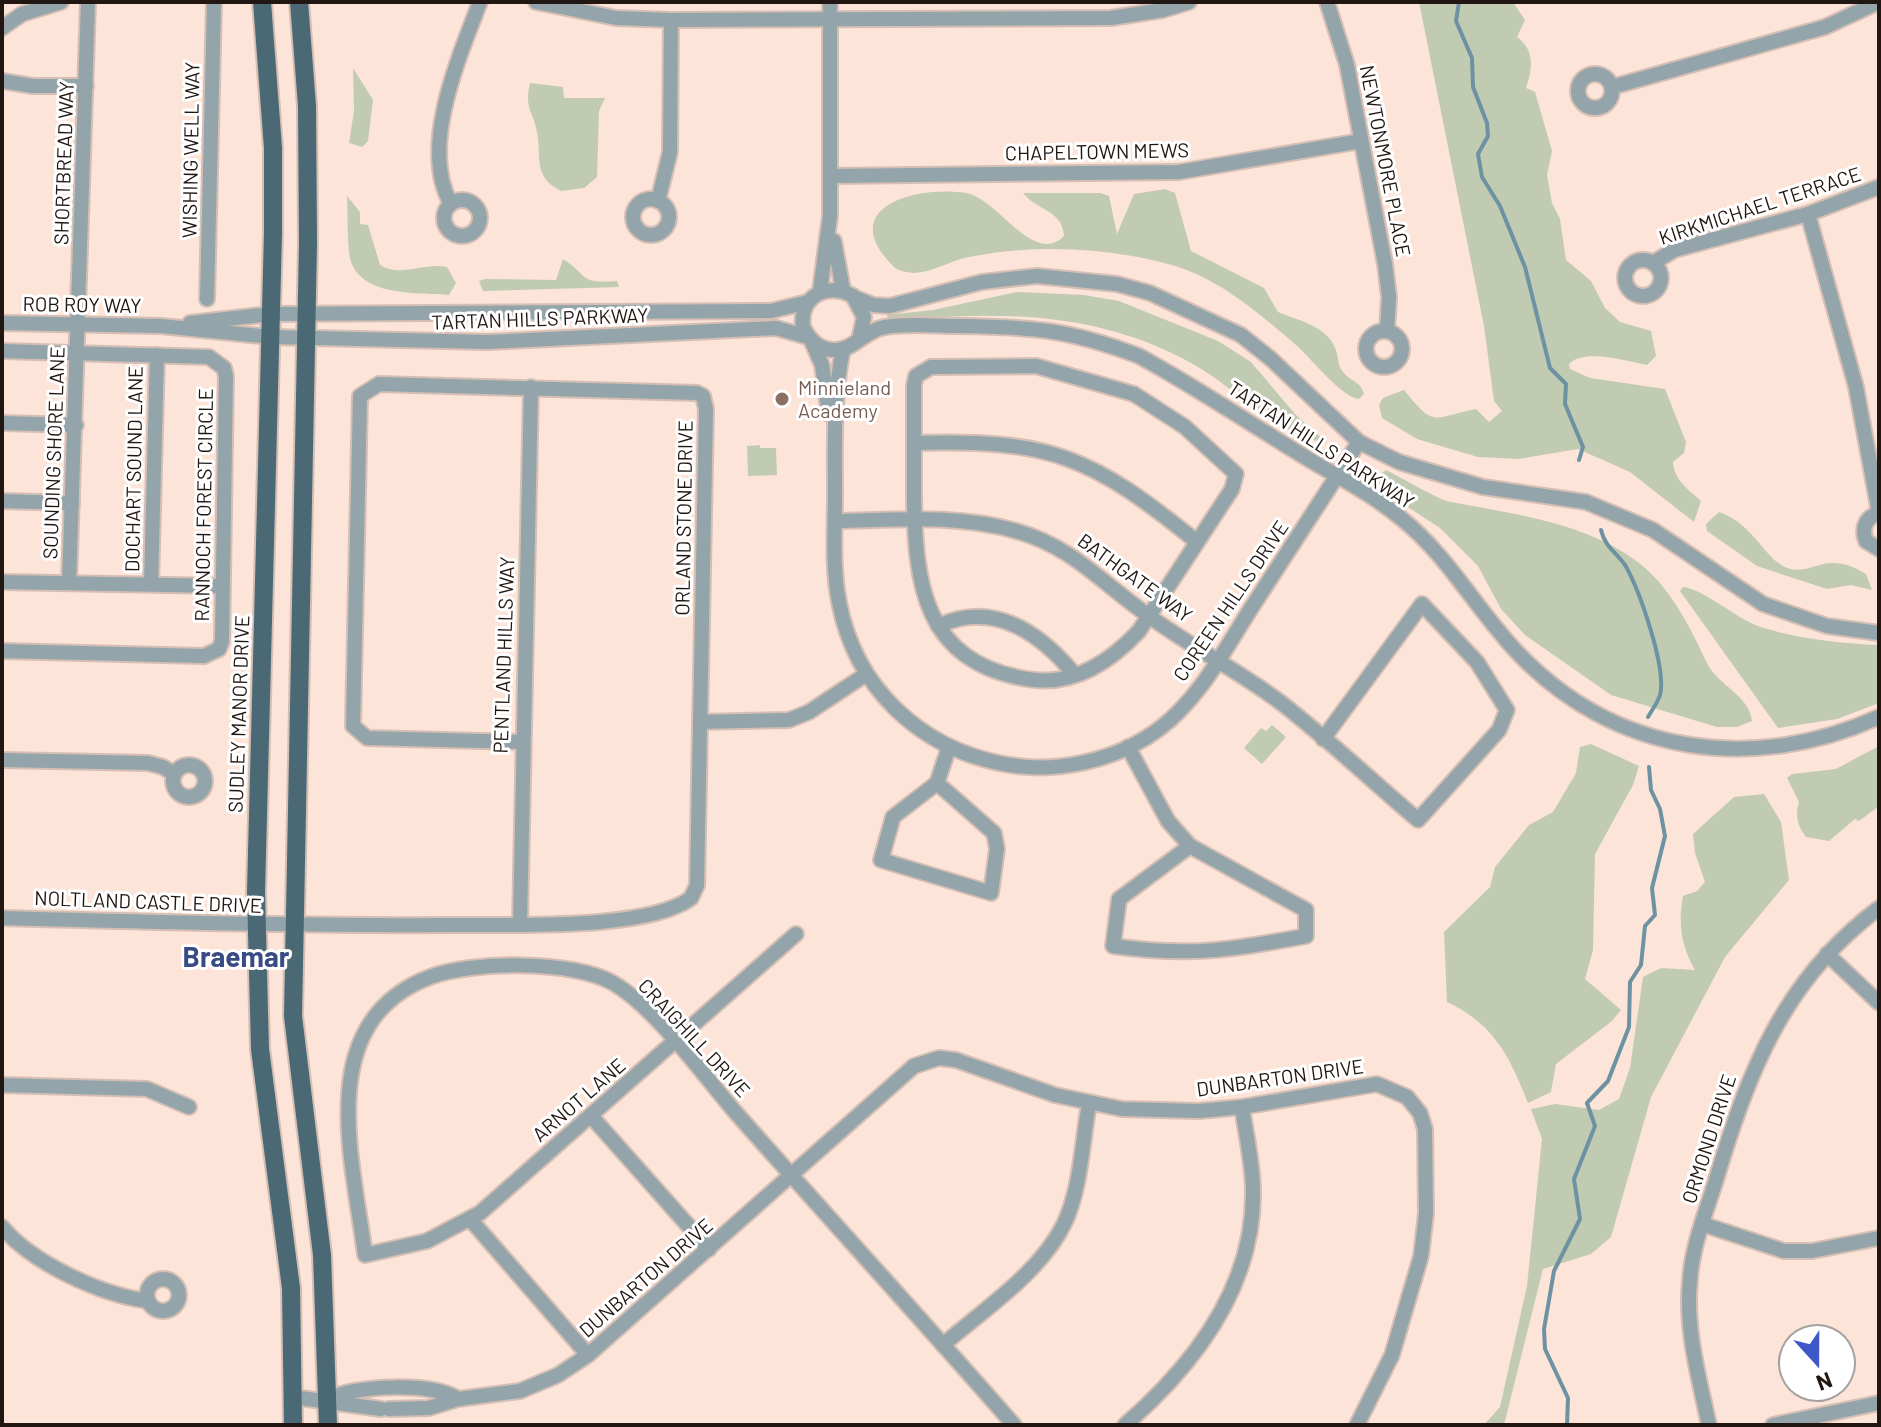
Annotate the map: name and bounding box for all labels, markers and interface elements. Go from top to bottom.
street label: WISHING WELL WAY [176,62,204,238]
street label: NEWTONMORE PLACE [1356,63,1416,259]
street label: SHORTBREAD WAY [48,81,78,245]
street label: CHAPELTOWN MEWS [1005,137,1189,165]
street label: KIRKMICHAEL TERRACE [1656,161,1864,249]
street label: ROB ROY WAY [22,291,142,317]
street label: TARTAN HILLS PARKWAY [431,302,649,334]
street label: SOUNDING SHORE LANE [37,346,69,560]
street label: DOCHART SOUND LANE [119,366,147,572]
place label: Minnieland Academy [798,375,891,422]
street label: TARTAN HILLS PARKWAY [1224,375,1419,513]
street label: RANNOCH FOREST CIRCLE [189,388,217,622]
marker: Minnieland Academy [773,390,791,408]
street label: ORLAND STONE DRIVE [669,420,697,616]
street label: COREEN HILLS DRIVE [1167,516,1293,685]
street label: BATHGATE WAY [1074,528,1198,627]
street label: PENTLAND HILLS WAY [488,556,518,754]
street label: SUDLEY MANOR DRIVE [223,615,253,813]
street label: NOLTLAND CASTLE DRIVE [34,885,262,917]
district label: Braemar [183,939,290,973]
street label: CRAIGHILL DRIVE [634,973,756,1101]
street label: ARNOT LANE [527,1052,630,1146]
street label: DUNBARTON DRIVE [1195,1053,1365,1101]
street label: ORMOND DRIVE [1676,1071,1740,1206]
street label: DUNBARTON DRIVE [574,1213,717,1342]
north arrow [1777,1323,1857,1403]
text: N [1813,1368,1836,1397]

